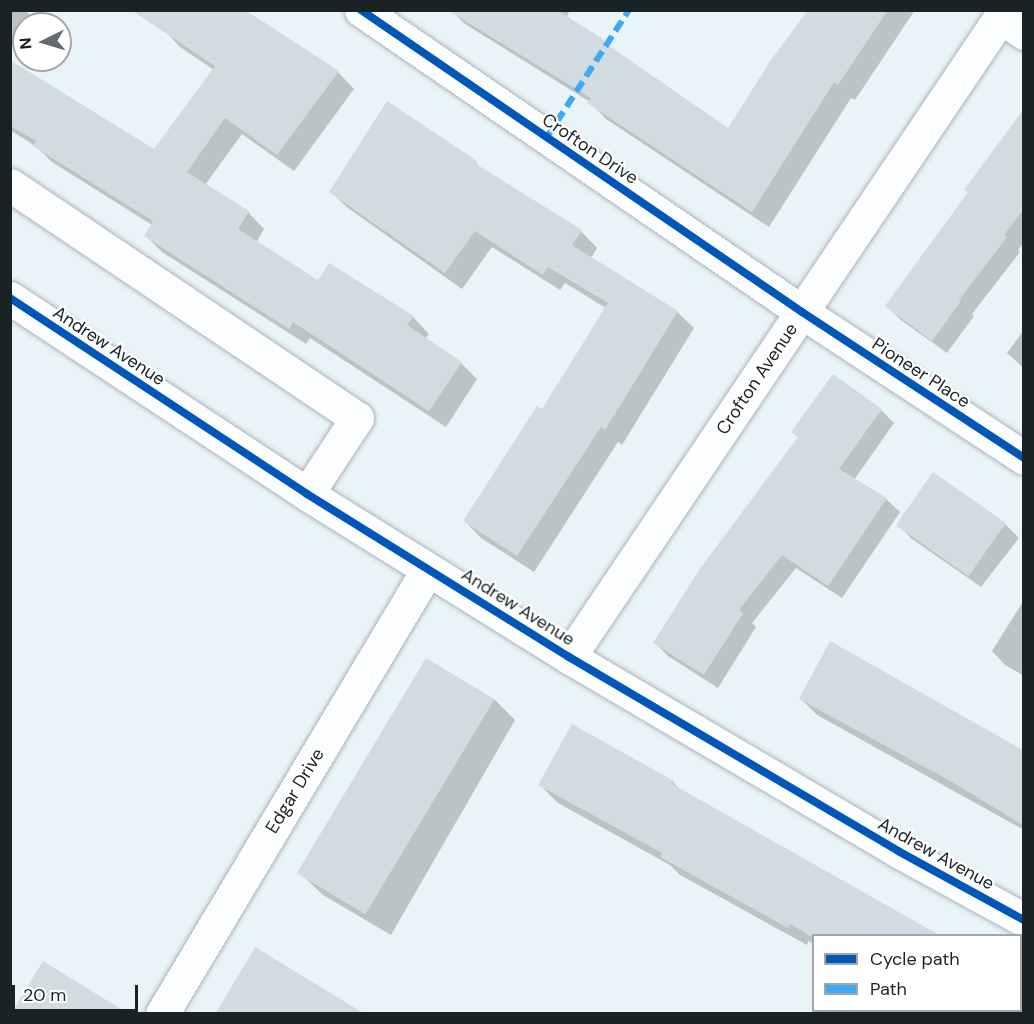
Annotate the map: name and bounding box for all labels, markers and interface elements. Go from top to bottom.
north arrow [12,12,72,72]
text: N [15,37,37,50]
street label: Crofton Drive [538,109,642,189]
street label: Andrew Avenue [49,302,169,390]
street label: Crofton Avenue [712,319,802,439]
street label: Pioneer Place [868,333,974,413]
street label: Andrew Avenue [457,564,579,650]
street label: Edgar Drive [261,745,329,837]
street label: Andrew Avenue [874,813,998,895]
legend [812,934,1022,1012]
text: Cycle path [870,947,960,971]
scale bar [15,973,141,1011]
text: Path [870,977,907,1001]
text: 20 m [23,983,66,1007]

